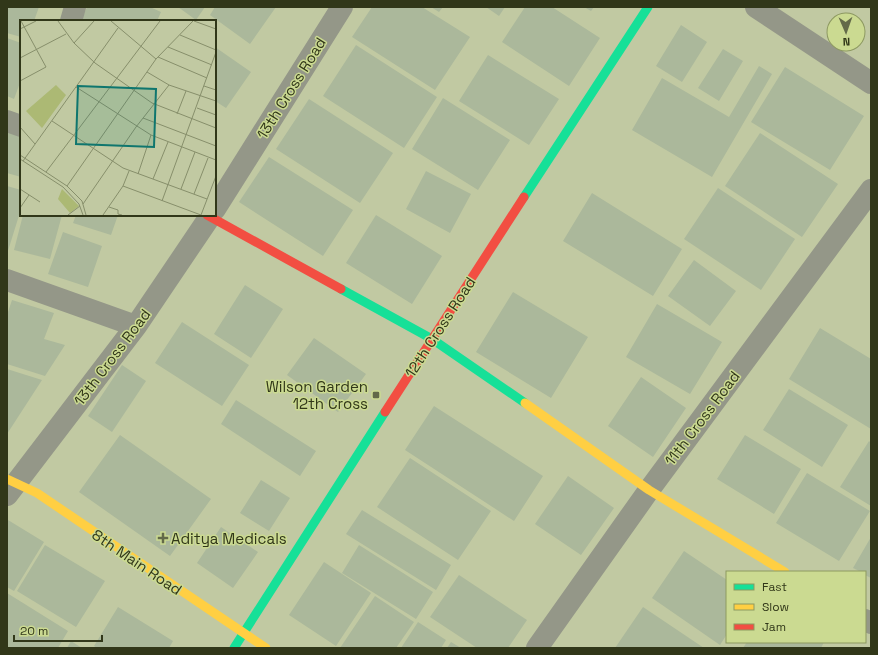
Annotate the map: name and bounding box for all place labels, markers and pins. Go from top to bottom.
place label: Wilson Garden 12th Cross [266,377,368,413]
marker: Wilson Garden 12th Cross [371,390,381,400]
place label: Aditya Medicals [171,529,287,548]
marker: Aditya Medicals [158,533,168,543]

